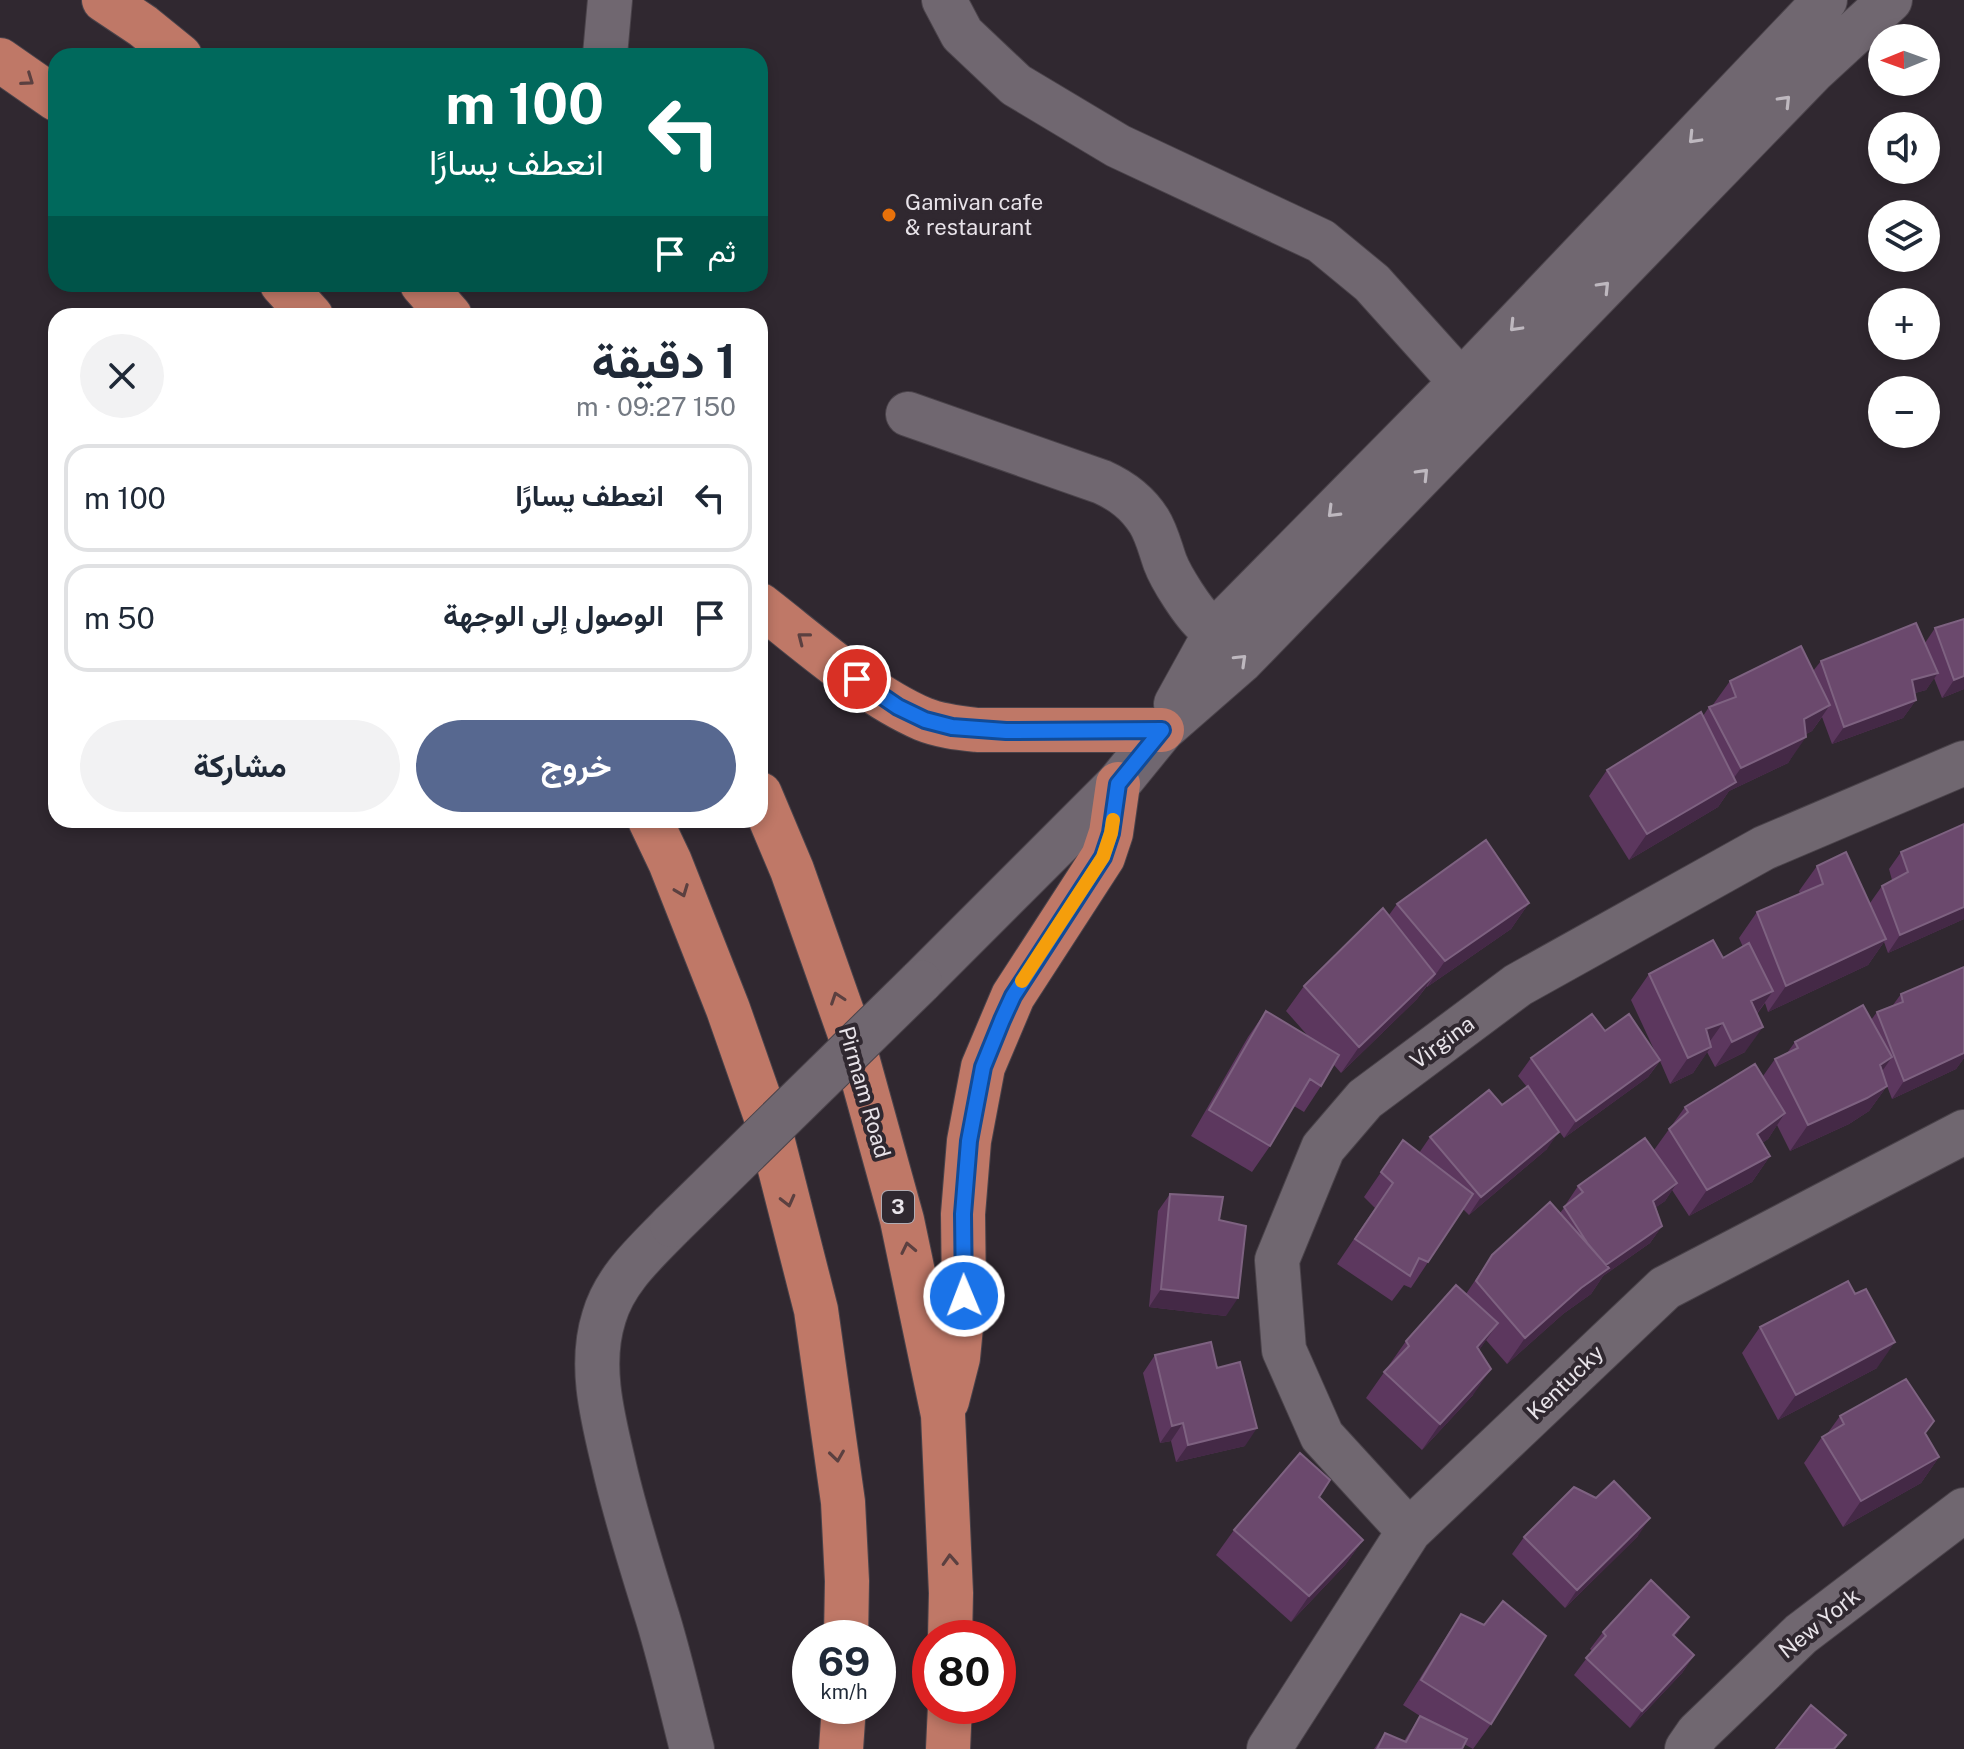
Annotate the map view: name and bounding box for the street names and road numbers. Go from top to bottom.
street label: Virgina [1405,1010,1479,1074]
street label: Pirmam Road [834,1023,896,1161]
road number: 3 [882,1191,914,1223]
street label: Kentucky [1521,1339,1609,1425]
street label: New York [1773,1583,1865,1663]

